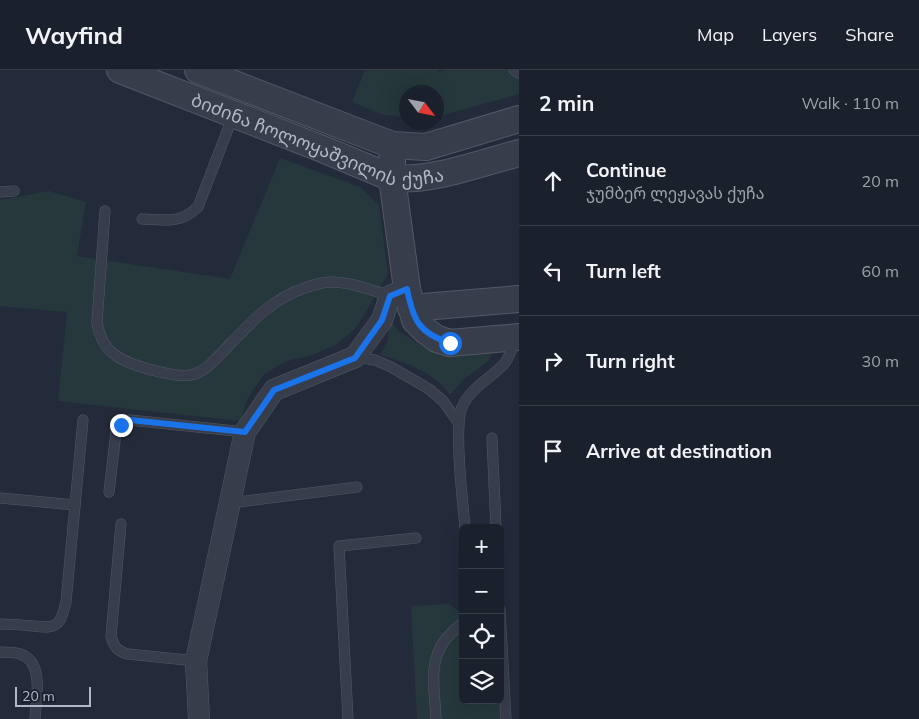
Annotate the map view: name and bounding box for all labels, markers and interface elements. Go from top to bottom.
text: Wayfind [25,20,123,50]
text: Map [697,23,734,46]
text: Layers [762,23,817,46]
text: Share [845,23,894,46]
north arrow [399,85,444,130]
street label: ბიძინა ჩოლოყაშვილის ქუჩა [188,88,446,190]
text: 2 min [539,90,594,116]
text: Walk · 110 m [801,93,899,113]
text: Continue [586,158,666,182]
icon: ahead [539,167,567,195]
text: 20 m [862,171,899,191]
text: ჯუმბერ ლეჟავას ქუჩა [586,183,764,203]
icon: left [539,257,567,285]
text: Turn left [586,259,661,283]
text: 60 m [862,261,899,281]
route start [439,332,462,355]
icon: right [539,347,567,375]
text: Turn right [586,349,675,373]
text: 30 m [862,351,899,371]
route end [110,414,133,437]
icon: arrive [539,437,567,465]
text: Arrive at destination [586,439,772,463]
map controls [459,524,504,704]
button: + [459,524,504,569]
button: − [459,569,504,614]
button: locate [459,614,504,659]
button: layers [459,659,504,704]
scale bar [15,684,91,707]
text: 20 m [22,687,55,705]

